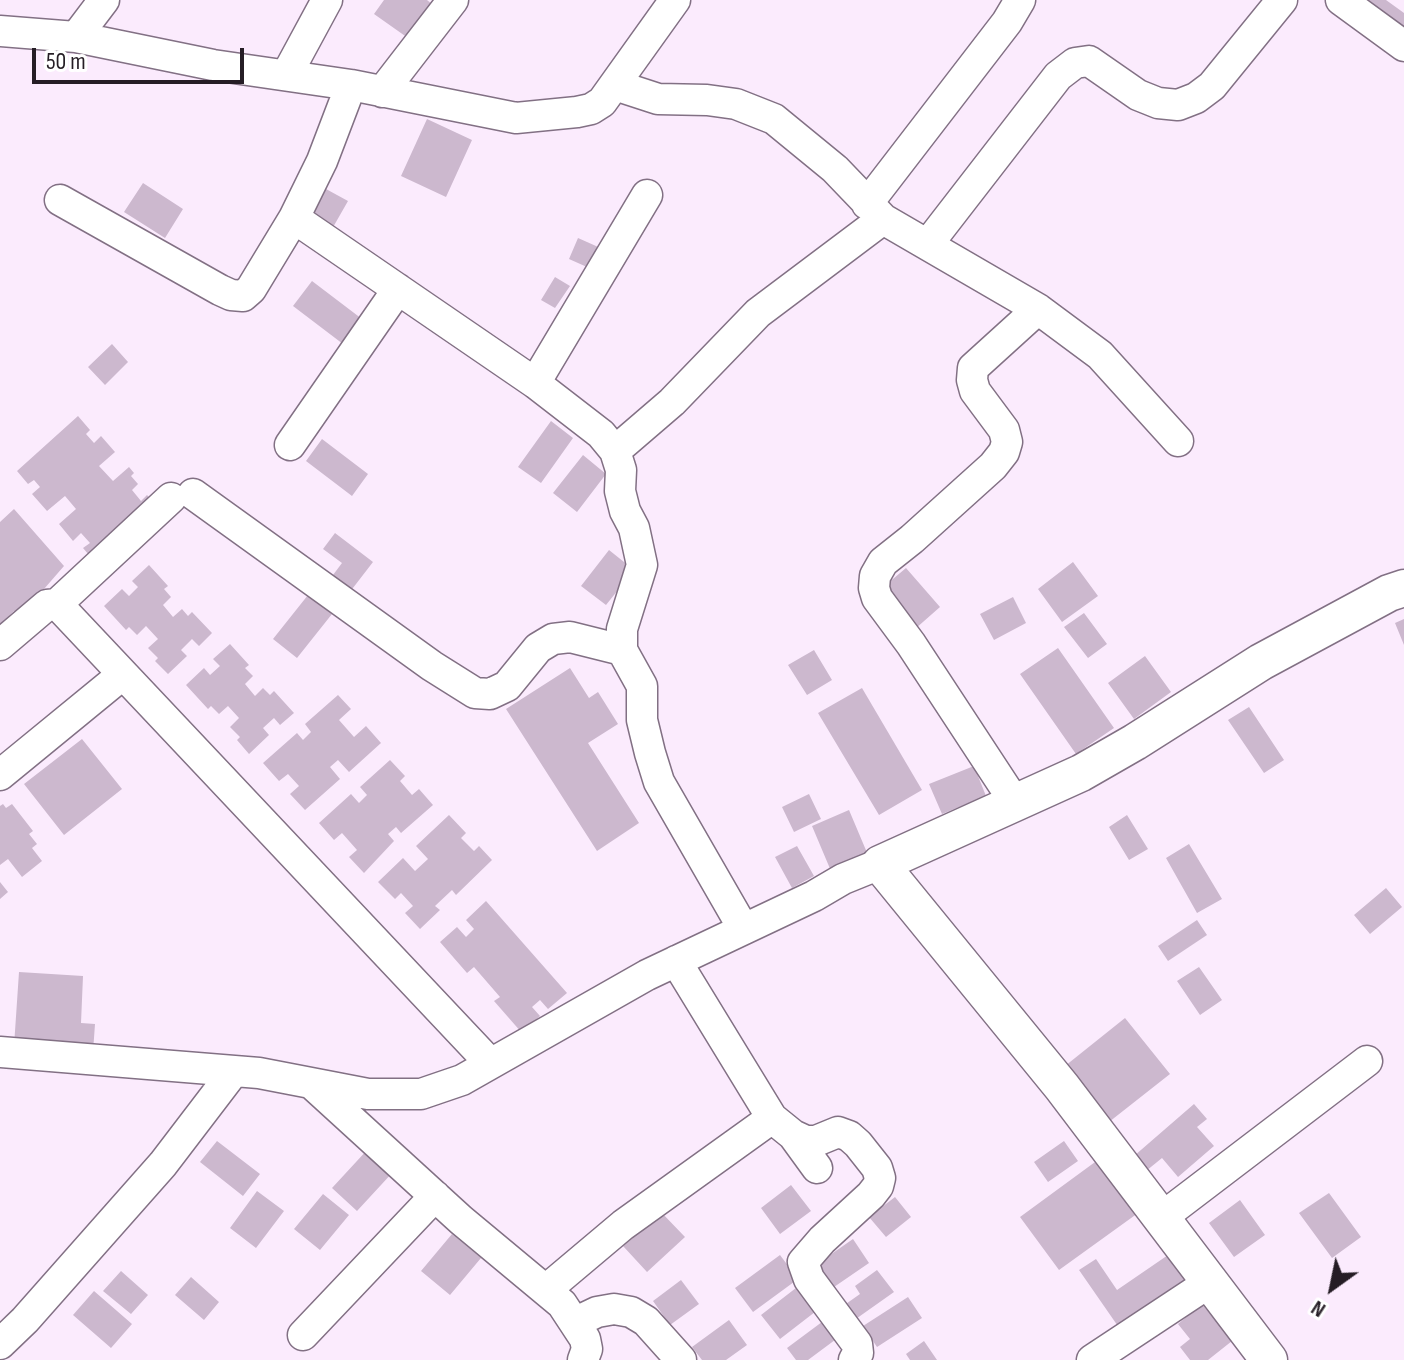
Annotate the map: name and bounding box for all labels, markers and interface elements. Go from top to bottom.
scale bar [36,32,248,82]
text: 50 m [46,47,86,76]
north arrow [1292,1248,1372,1328]
text: N [1306,1294,1331,1323]

